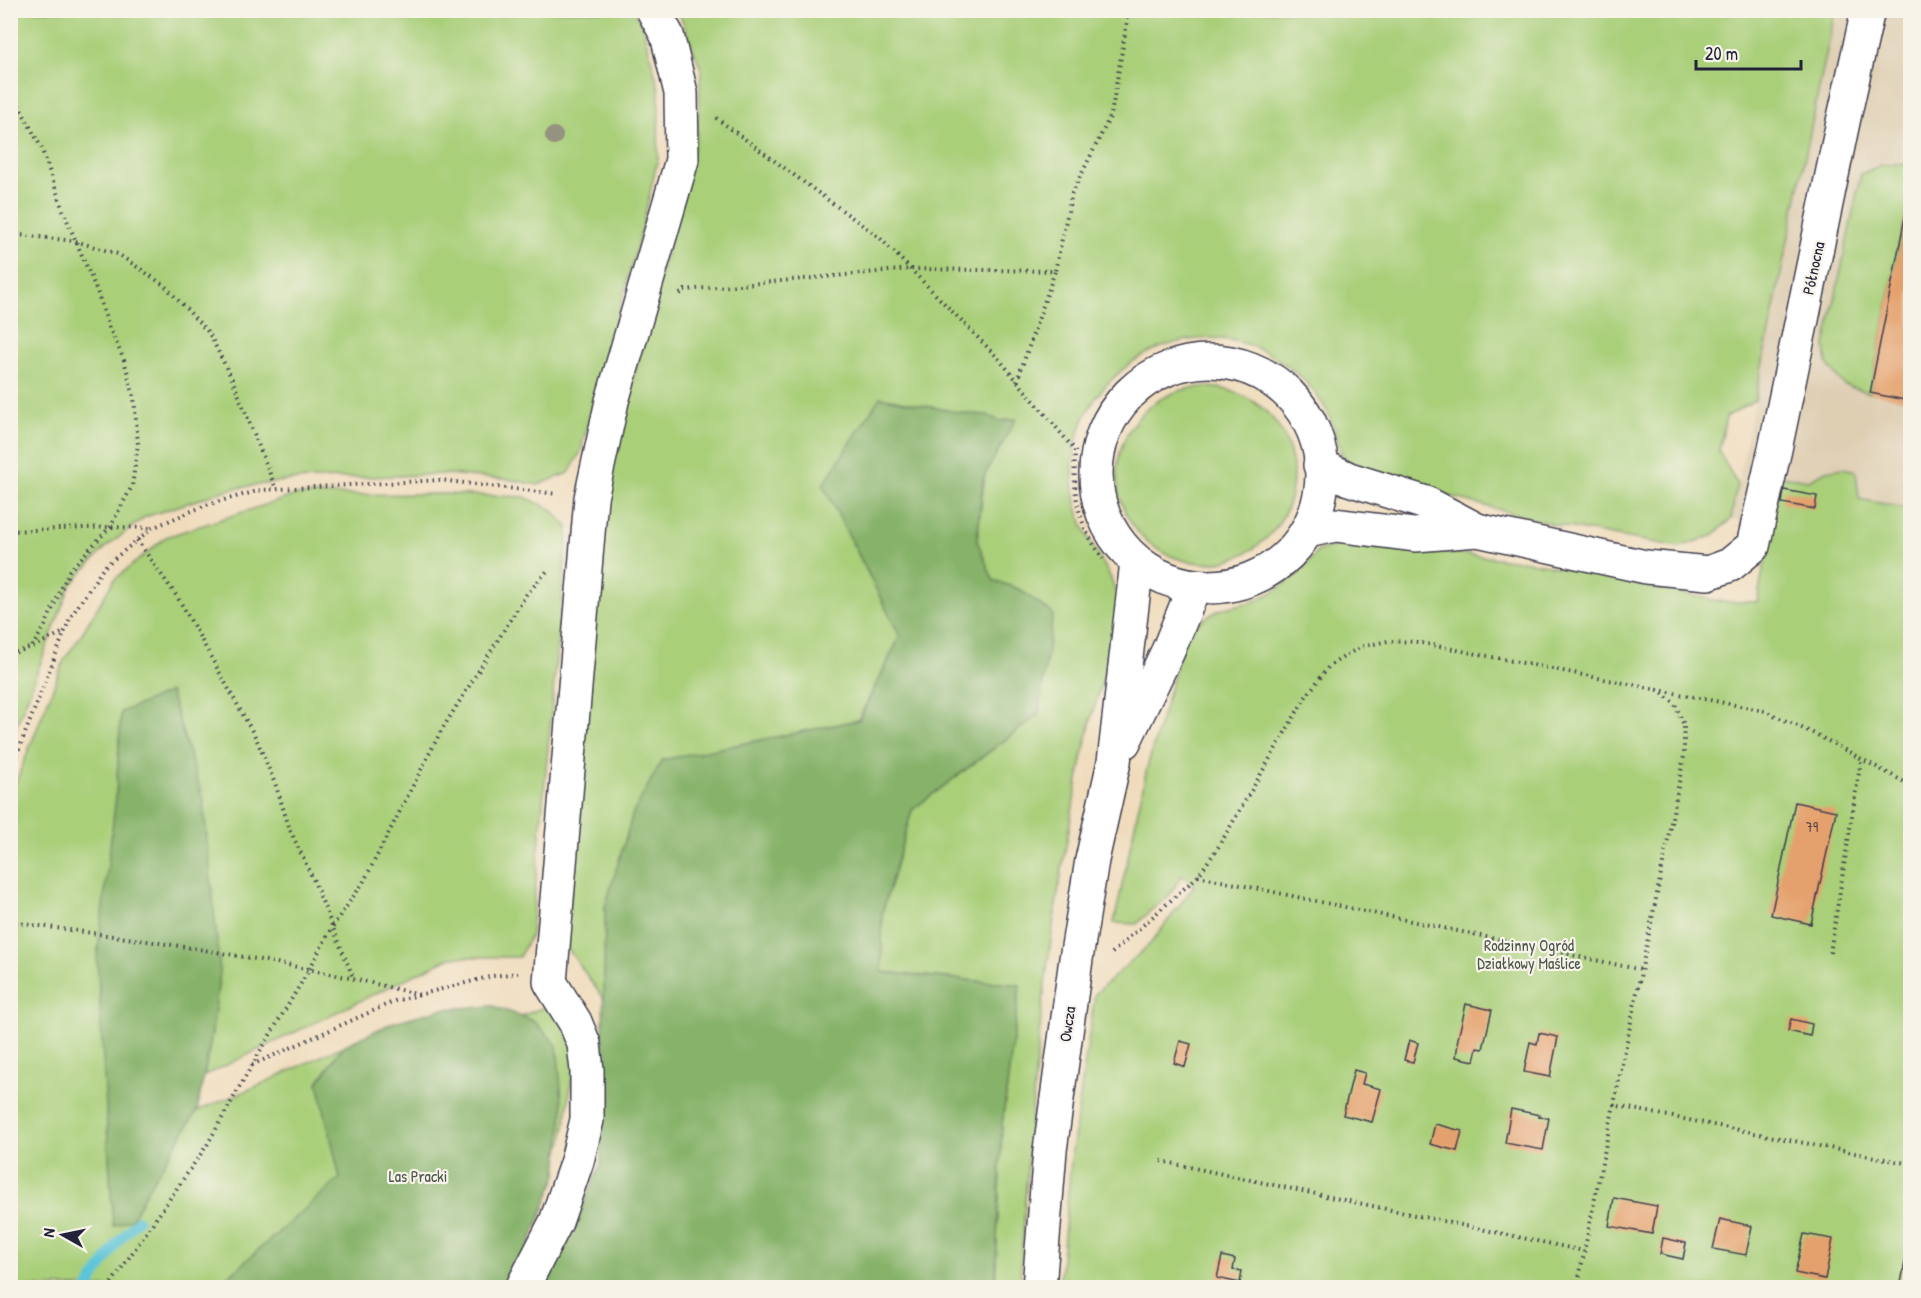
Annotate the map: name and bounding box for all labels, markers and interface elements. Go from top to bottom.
scale bar [1696,33,1801,71]
text: 20 m [1705,41,1738,66]
street label: Północna [1797,239,1829,297]
house number: 79 [1806,817,1818,836]
park label: Rodzinny Ogród Działkowy Maślice [1477,934,1581,974]
street label: Owcza [1054,1005,1080,1043]
park label: Las Pracki [389,1165,447,1187]
north arrow [33,1205,93,1265]
text: N [37,1226,60,1239]

